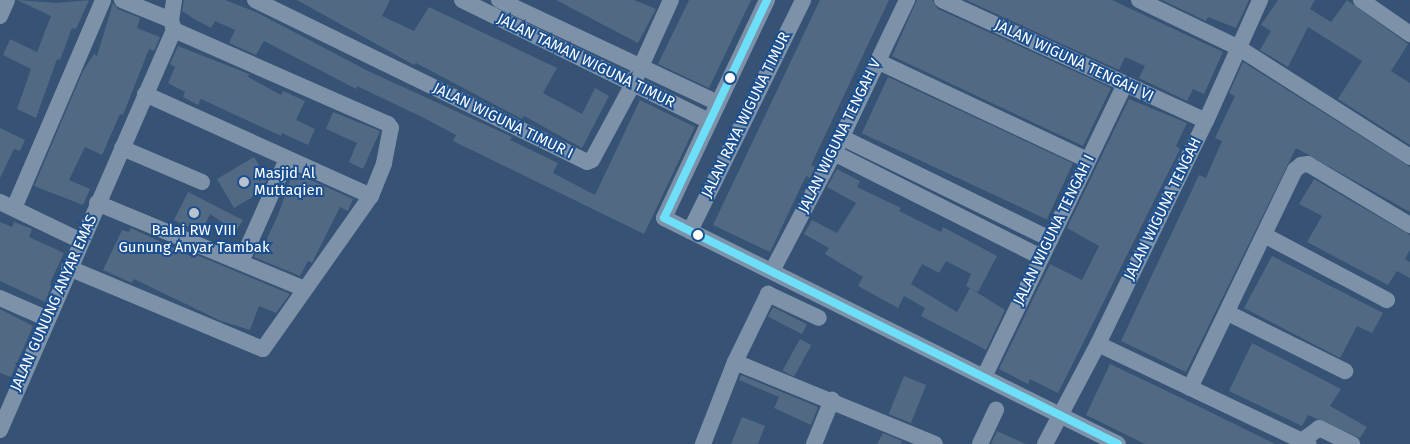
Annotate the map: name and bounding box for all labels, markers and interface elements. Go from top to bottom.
street label: JALAN TAMAN WIGUNA TIMUR [494,10,678,112]
street label: JALAN WIGUNA TENGAH VI [992,16,1156,106]
street label: JALAN RAYA WIGUNA TIMUR [698,29,794,201]
street label: JALAN WIGUNA TENGAH V [795,56,885,216]
unlabelled marker [725,73,735,83]
street label: JALAN WIGUNA TIMUR I [430,79,576,163]
street label: JALAN WIGUNA TENGAH [1121,135,1205,283]
street label: JALAN WIGUNA TENGAH I [1010,152,1098,308]
place label: Masjid Al Muttaqien [254,164,323,199]
marker: Masjid Al Muttaqien [238,176,250,188]
marker: Balai RW VIII Gunung Anyar Tambak [188,207,200,219]
street label: JALAN GUNUNG ANYAR EMAS [7,212,101,394]
place label: Balai RW VIII Gunung Anyar Tambak [118,221,270,256]
unlabelled marker [693,230,703,240]

